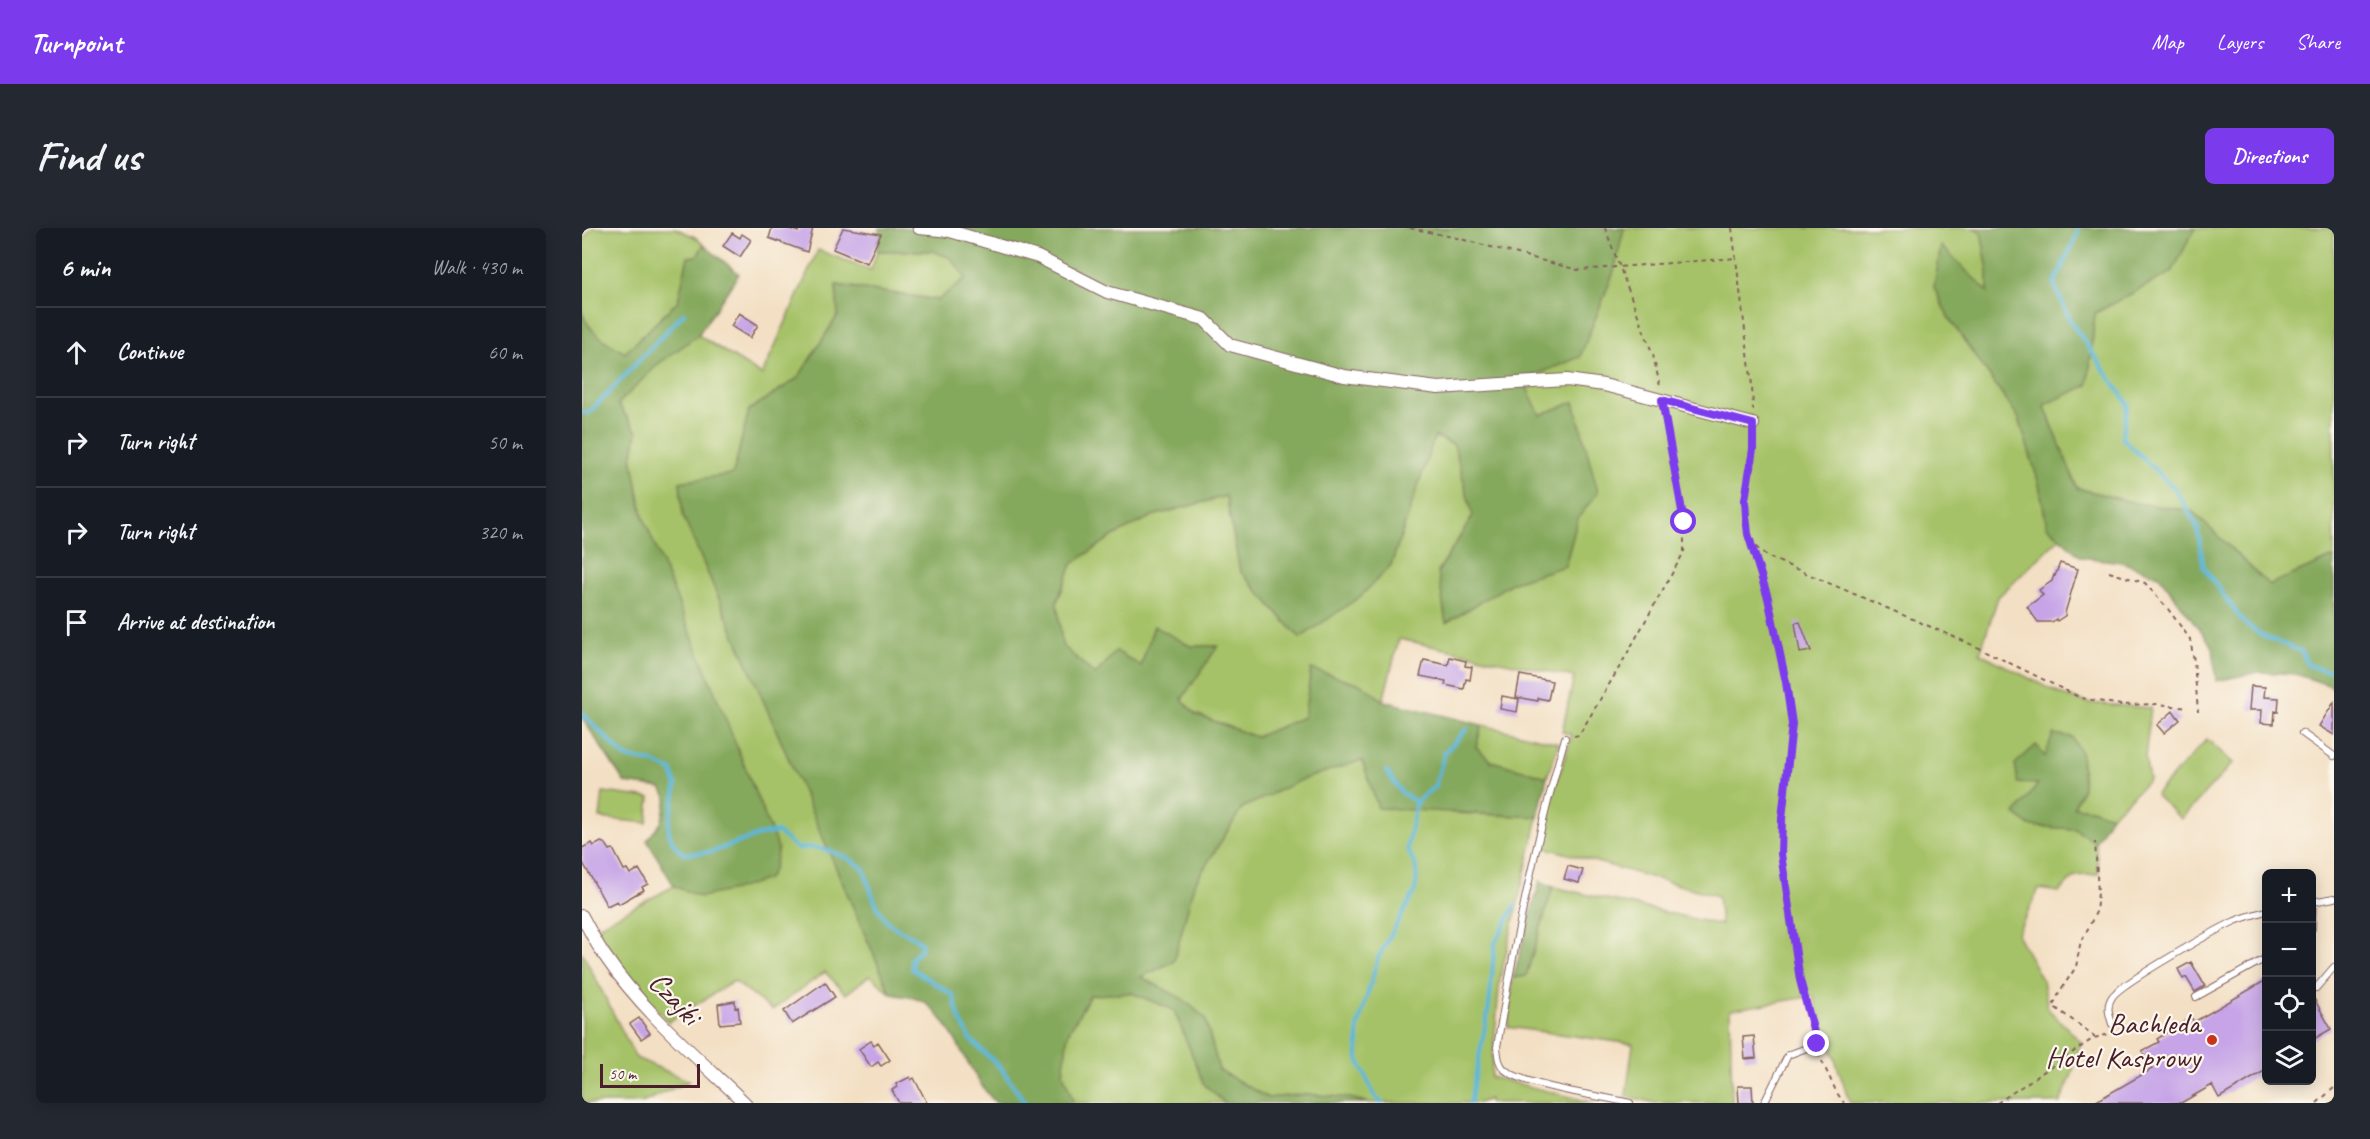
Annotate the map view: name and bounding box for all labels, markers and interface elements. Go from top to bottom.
text: Turnpoint [30,25,122,60]
text: Map [2151,29,2184,55]
text: Layers [2217,29,2263,55]
text: Share [2296,29,2340,55]
button: Directions [2205,128,2334,184]
text: Find us [36,130,141,183]
text: 6 min [60,251,110,284]
text: Walk · 430 m [432,255,522,280]
icon: ahead [60,336,93,369]
text: Continue [117,338,183,366]
text: 60 m [488,340,522,365]
icon: right [60,426,93,459]
text: Turn right [117,428,194,456]
text: 50 m [488,430,522,455]
route start [1670,508,1696,534]
icon: right [60,516,93,549]
text: Turn right [117,518,194,546]
text: 320 m [479,520,522,545]
icon: arrive [60,606,93,639]
text: Arrive at destination [117,608,274,636]
map controls [2262,869,2316,1085]
button: + [2262,869,2316,923]
button: − [2262,923,2316,977]
street label: Czajki [641,963,712,1035]
button: locate [2262,977,2316,1031]
place label: Bachleda Hotel Kasprowy [2046,1004,2203,1076]
route end [1803,1030,1829,1056]
button: layers [2262,1031,2316,1085]
marker: Bachleda Hotel Kasprowy [2205,1033,2219,1047]
scale bar [600,1061,700,1088]
text: 50 m [609,1064,636,1084]

